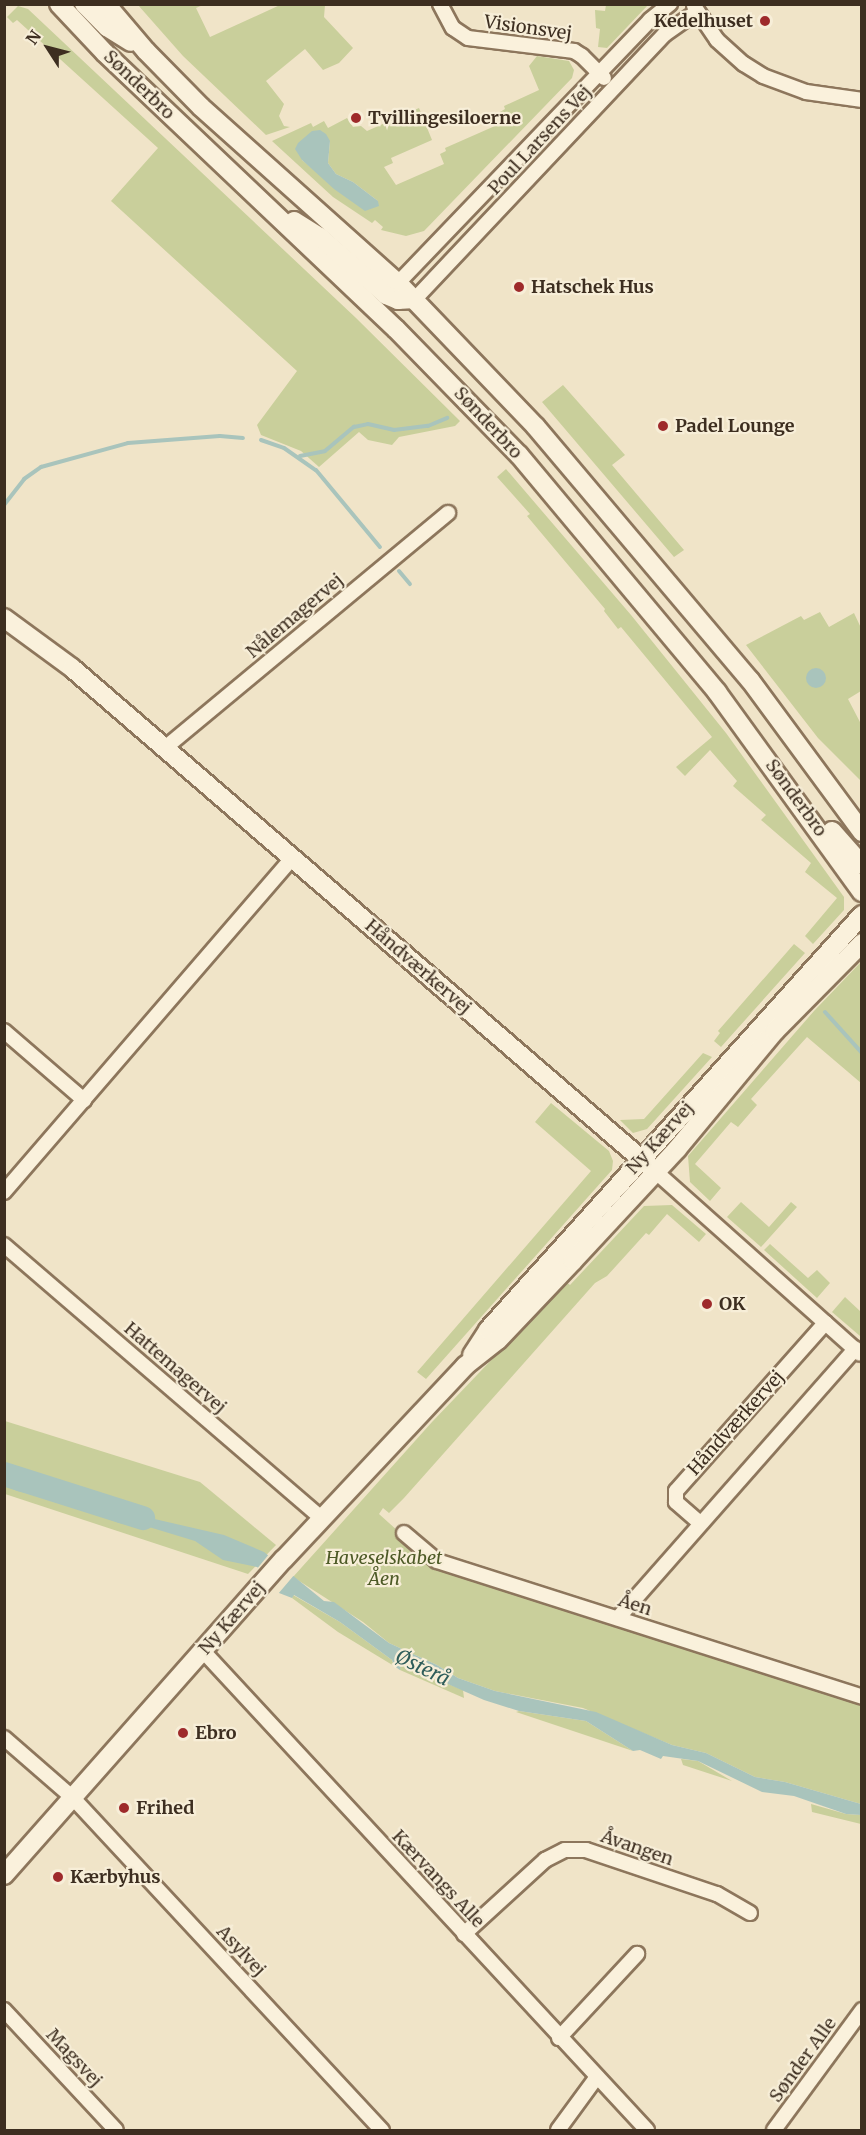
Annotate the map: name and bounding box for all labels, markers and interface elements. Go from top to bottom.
place label: Kedelhuset [654,10,753,32]
street label: Visionsvej [483,11,573,45]
marker: Kedelhuset [758,14,772,28]
north arrow [18,18,78,78]
text: N [22,26,45,48]
street label: Sønderbro [99,46,179,124]
street label: Poul Larsens Vej [484,81,596,199]
place label: Tvillingesiloerne [368,107,521,129]
marker: Tvillingesiloerne [349,111,363,125]
place label: Hatschek Hus [531,276,654,298]
marker: Hatschek Hus [512,280,526,294]
street label: Sønderbro [449,383,527,463]
place label: Padel Lounge [675,415,794,437]
marker: Padel Lounge [656,419,670,433]
street label: Nålemagervej [242,569,348,663]
street label: Sønderbro [761,755,831,841]
street label: Håndværkervej [360,915,476,1019]
street label: Ny Kærvej [622,1097,698,1179]
place label: OK [719,1293,745,1315]
marker: OK [700,1297,714,1311]
street label: Hattemagervej [120,1318,230,1418]
street label: Håndværkervej [683,1366,789,1480]
park label: Haveselskabet Åen [326,1548,442,1590]
street label: Ny Kærvej [194,1577,270,1659]
street label: Åen [616,1589,654,1621]
water label: Østerå [392,1644,454,1690]
place label: Ebro [195,1722,237,1744]
marker: Ebro [176,1726,190,1740]
place label: Frihed [136,1797,194,1819]
marker: Frihed [117,1801,131,1815]
street label: Kærvangs Alle [387,1826,489,1932]
street label: Åvangen [598,1826,676,1870]
place label: Kærbyhus [70,1866,161,1888]
marker: Kærbyhus [51,1870,65,1884]
street label: Asylvej [212,1921,270,1981]
street label: Sønder Alle [765,2013,841,2107]
street label: Magsvej [42,2024,106,2092]

